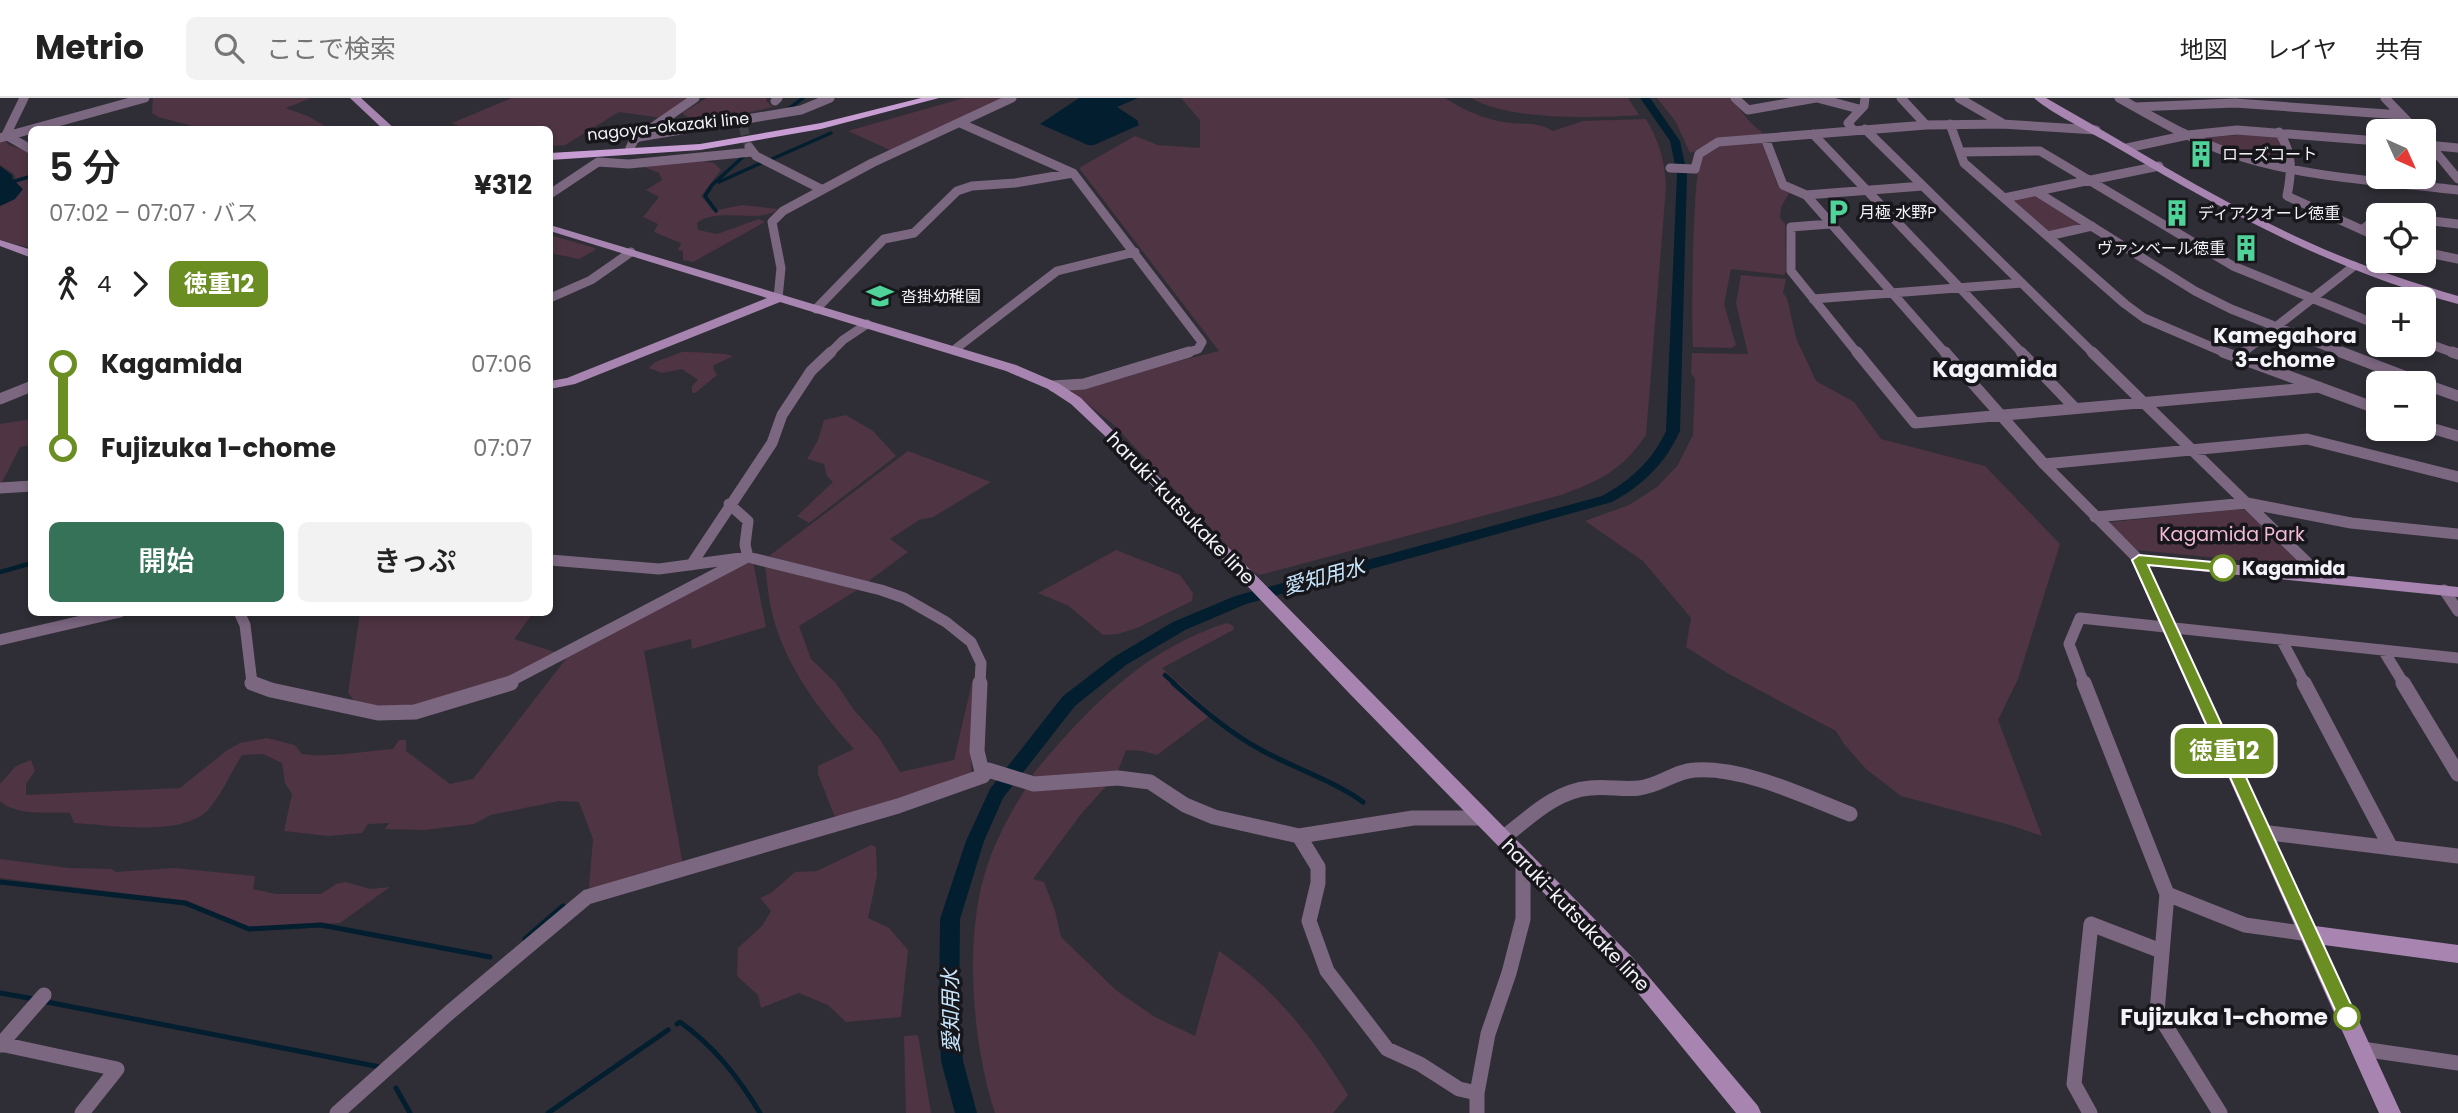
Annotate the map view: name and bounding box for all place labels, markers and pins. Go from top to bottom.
building icon: ローズコート [2186,139,2216,169]
place label: ローズコート [2222,143,2317,166]
parking icon: 月極 水野P [1823,197,1853,227]
building icon: ディアクオーレ徳重 [2162,198,2192,228]
place label: 月極 水野P [1859,201,1937,224]
place label: ディアクオーレ徳重 [2198,202,2340,225]
building icon: ヴァンベール徳重 [2231,233,2261,263]
place label: ヴァンベール徳重 [2097,237,2225,260]
school or university icon: 沓掛幼稚園 [865,281,895,311]
place label: 沓掛幼稚園 [901,285,981,308]
marker: Kagamida [2210,555,2236,581]
place label: Kagamida [2242,555,2345,582]
place label: Fujizuka 1-chome [2120,1001,2328,1033]
marker: Fujizuka 1-chome [2334,1004,2360,1030]

